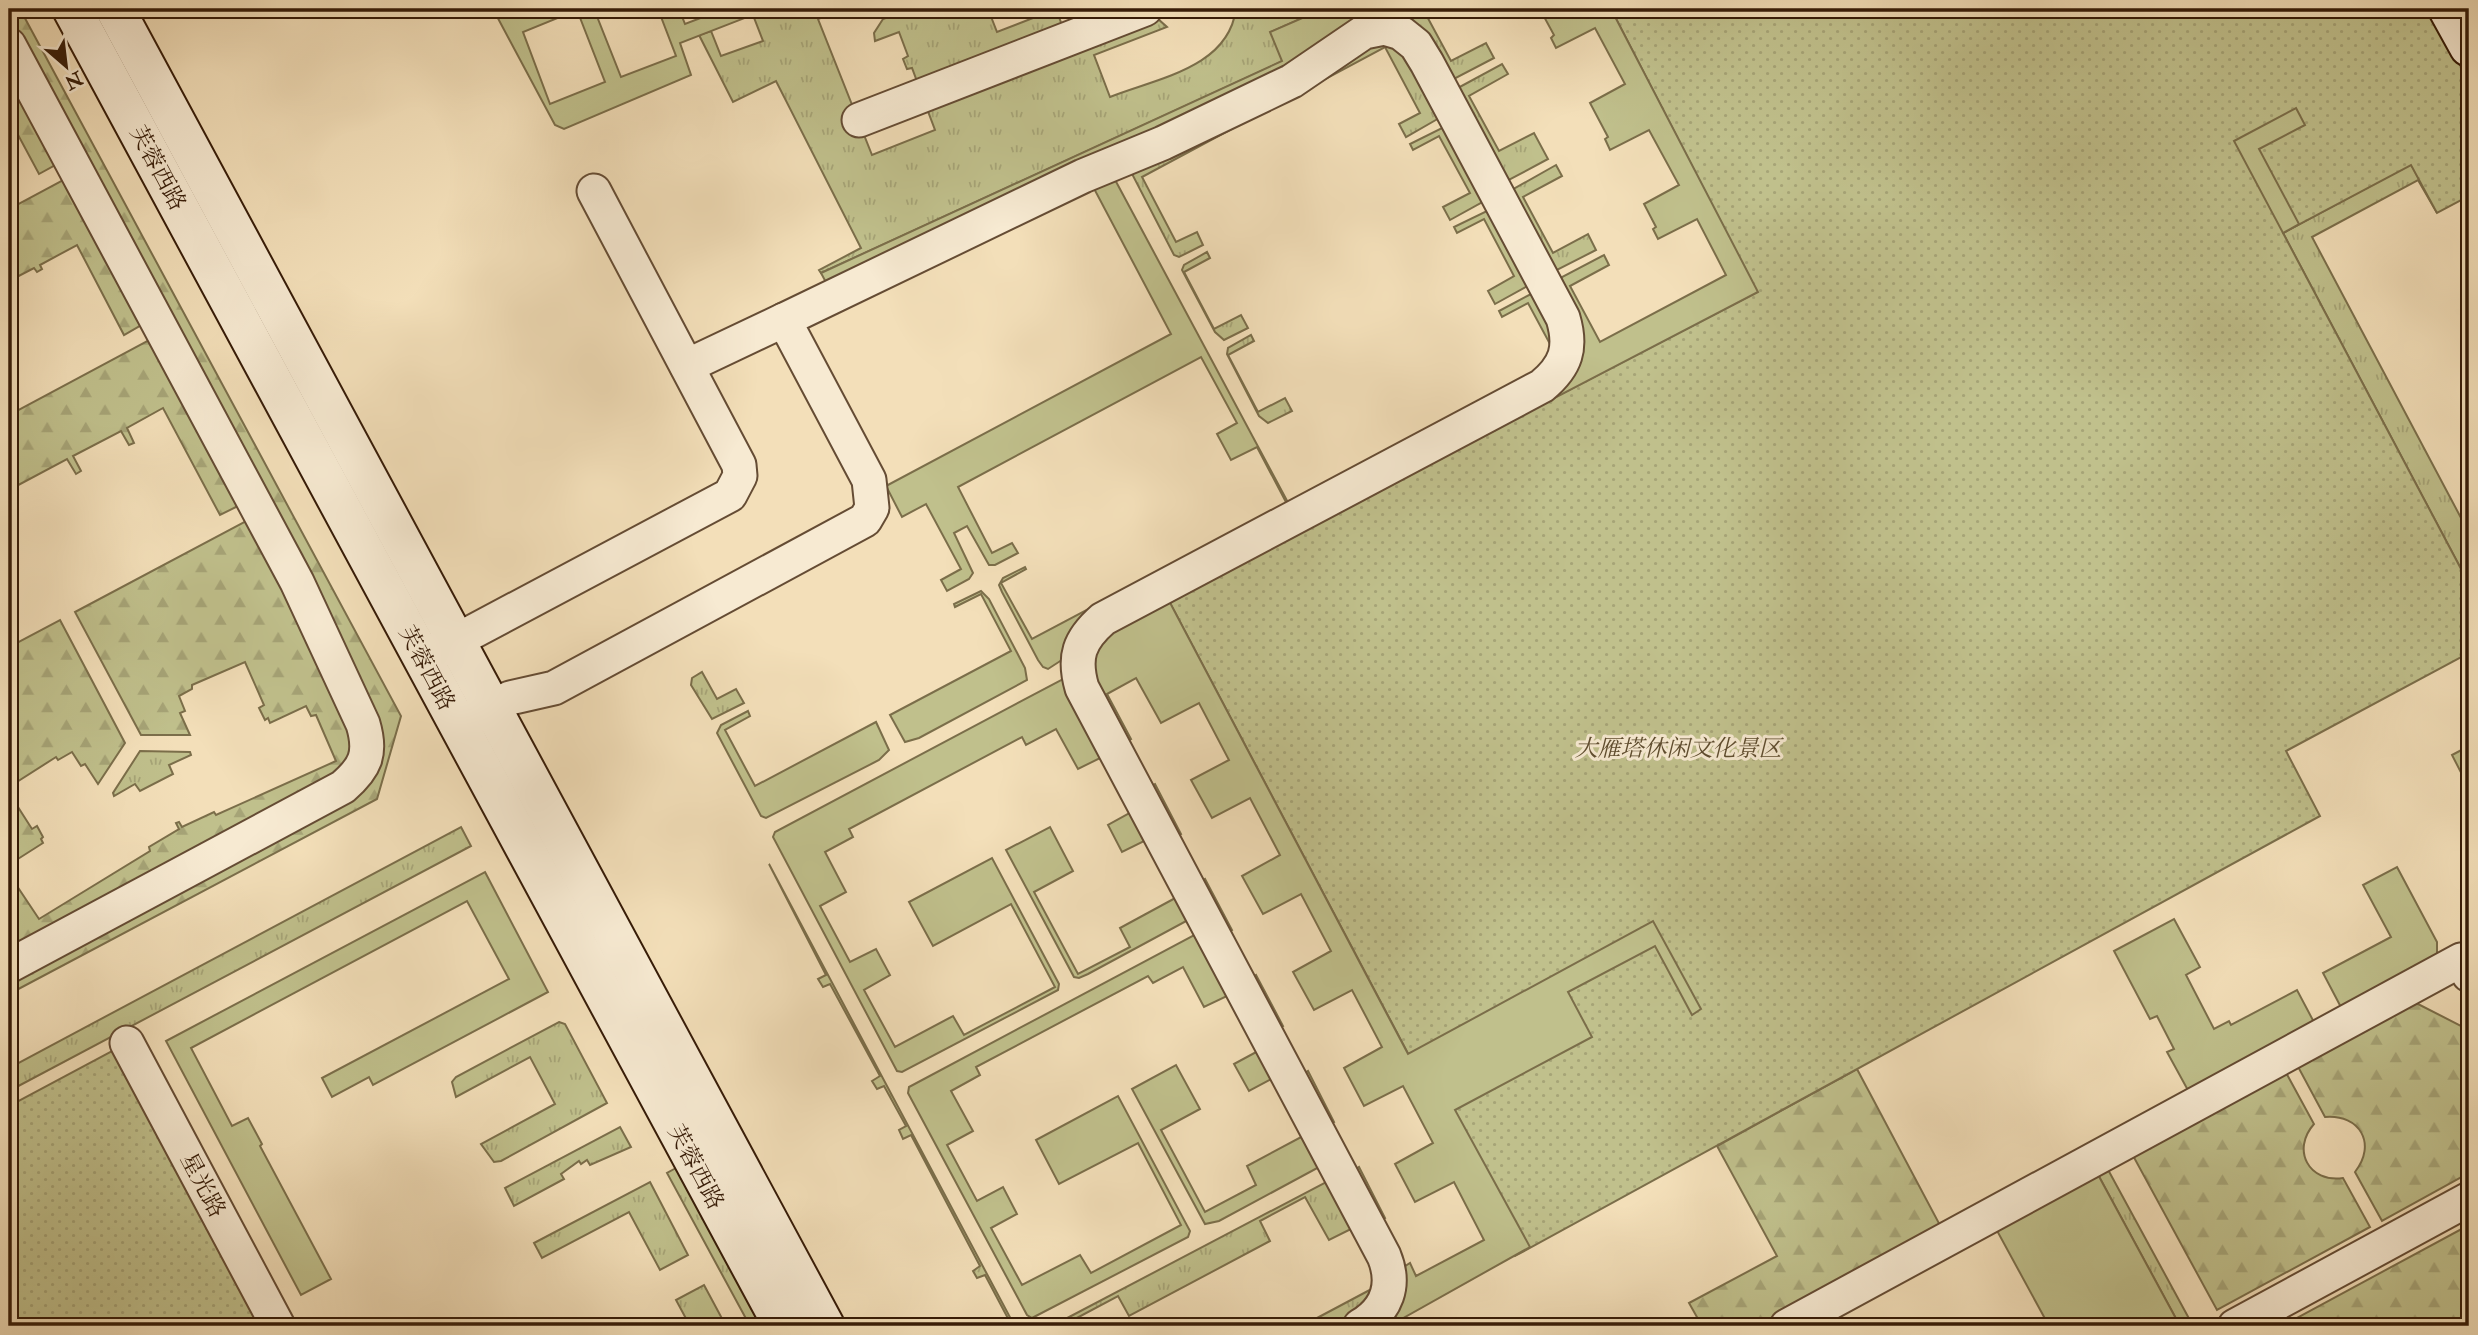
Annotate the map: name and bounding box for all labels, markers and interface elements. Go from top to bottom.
north arrow [32,32,102,102]
text: N [59,65,88,95]
street label: 芙蓉西路 [124,121,192,215]
street label: 芙蓉西路 [393,621,461,715]
park label: 大雁塔休闲文化景区 [1575,734,1785,763]
street label: 芙蓉西路 [662,1120,730,1214]
street label: 星光路 [174,1148,232,1222]

